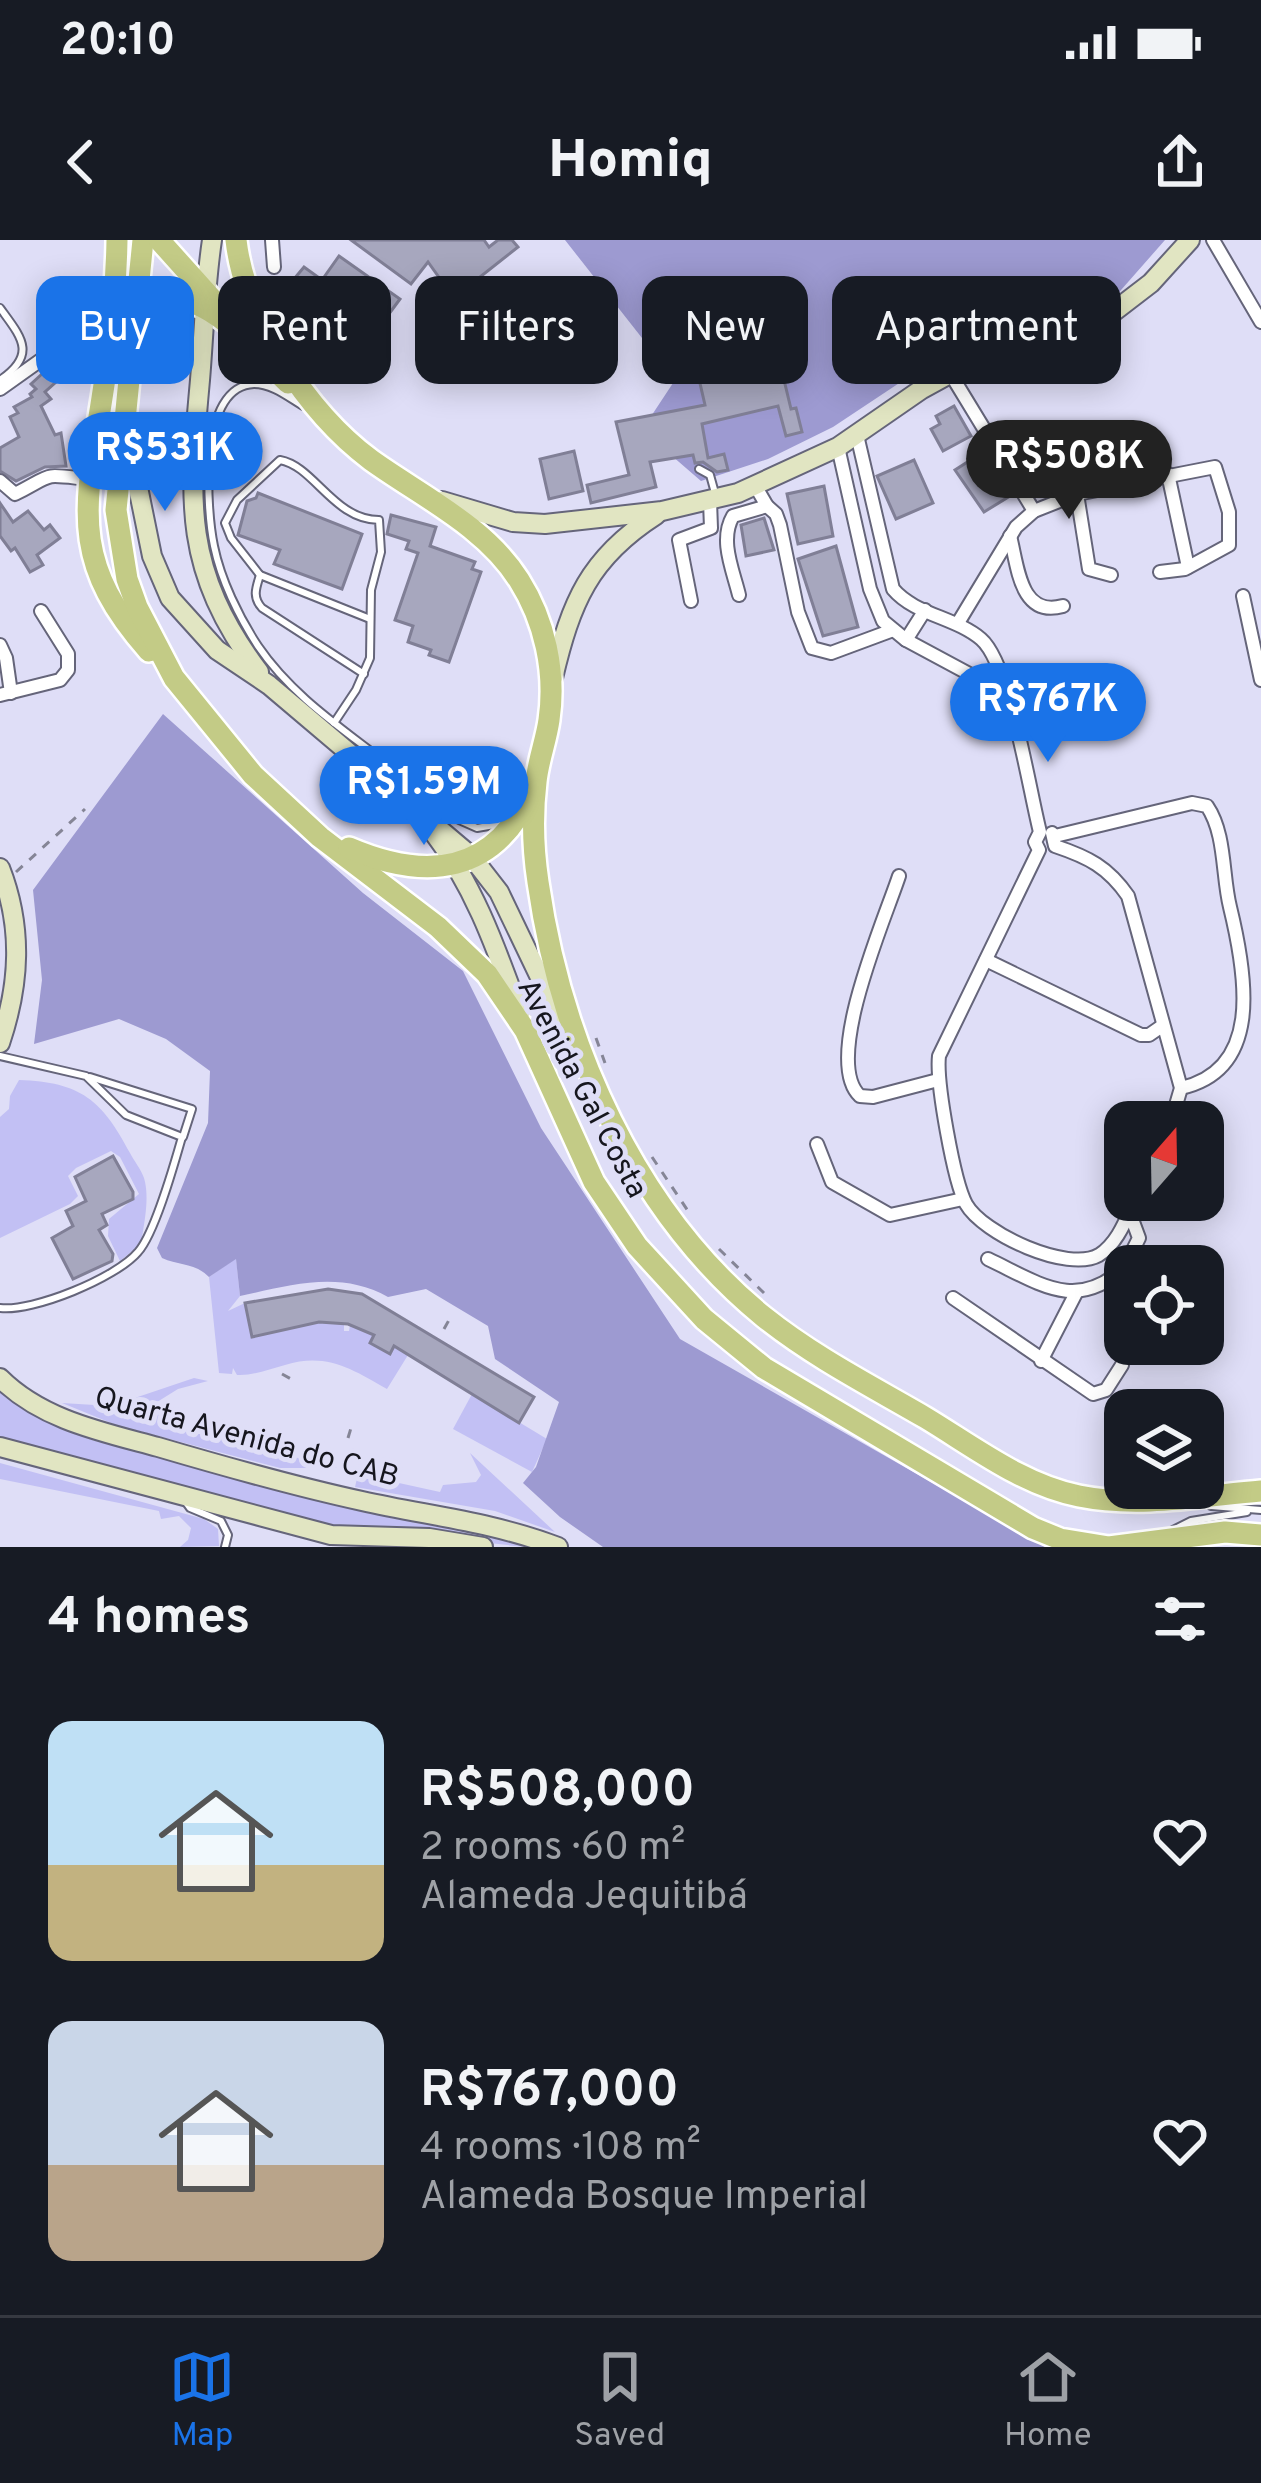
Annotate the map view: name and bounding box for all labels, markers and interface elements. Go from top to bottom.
text: 20:10 [60,14,176,71]
text: Homiq [548,128,713,197]
icon: back [48,129,114,195]
icon: share [1147,129,1213,195]
chip: Buy [36,276,194,384]
chip: Rent [218,276,391,384]
chip: Filters [415,276,618,384]
chip: New [642,276,808,384]
chip: Apartment [832,276,1121,384]
pin: R$531K [67,412,263,514]
pin: R$508K [971,420,1167,522]
text: R$531K [95,426,235,475]
text: R$508K [993,434,1145,483]
pin: R$767K [950,663,1146,765]
text: R$767K [977,677,1119,726]
pin: R$1.59M [313,746,535,848]
text: R$1.59M [346,760,502,809]
street label: Avenida Gal Costa [507,973,654,1205]
north arrow [1104,1101,1224,1221]
map controls [1104,1101,1224,1509]
button: locate [1104,1245,1224,1365]
street label: Quarta Avenida do CAB [90,1380,403,1497]
button: layers [1104,1389,1224,1509]
icon: filters [1147,1586,1213,1652]
text: 4 homes [48,1587,250,1652]
text: R$508,000 [420,1760,695,1825]
icon: home [144,1769,288,1913]
icon: heart [1147,1808,1213,1874]
text: 2 rooms · 60 m² [420,1825,685,1874]
text: Alameda Jequitibá [420,1874,748,1923]
text: R$767,000 [420,2060,679,2125]
icon: home [144,2069,288,2213]
icon: heart [1147,2108,1213,2174]
text: 4 rooms · 108 m² [420,2125,701,2174]
text: Alameda Bosque Imperial [420,2174,868,2223]
tab: Map [169,2344,235,2458]
tab: Saved [574,2344,665,2458]
tab: Home [1004,2344,1092,2458]

